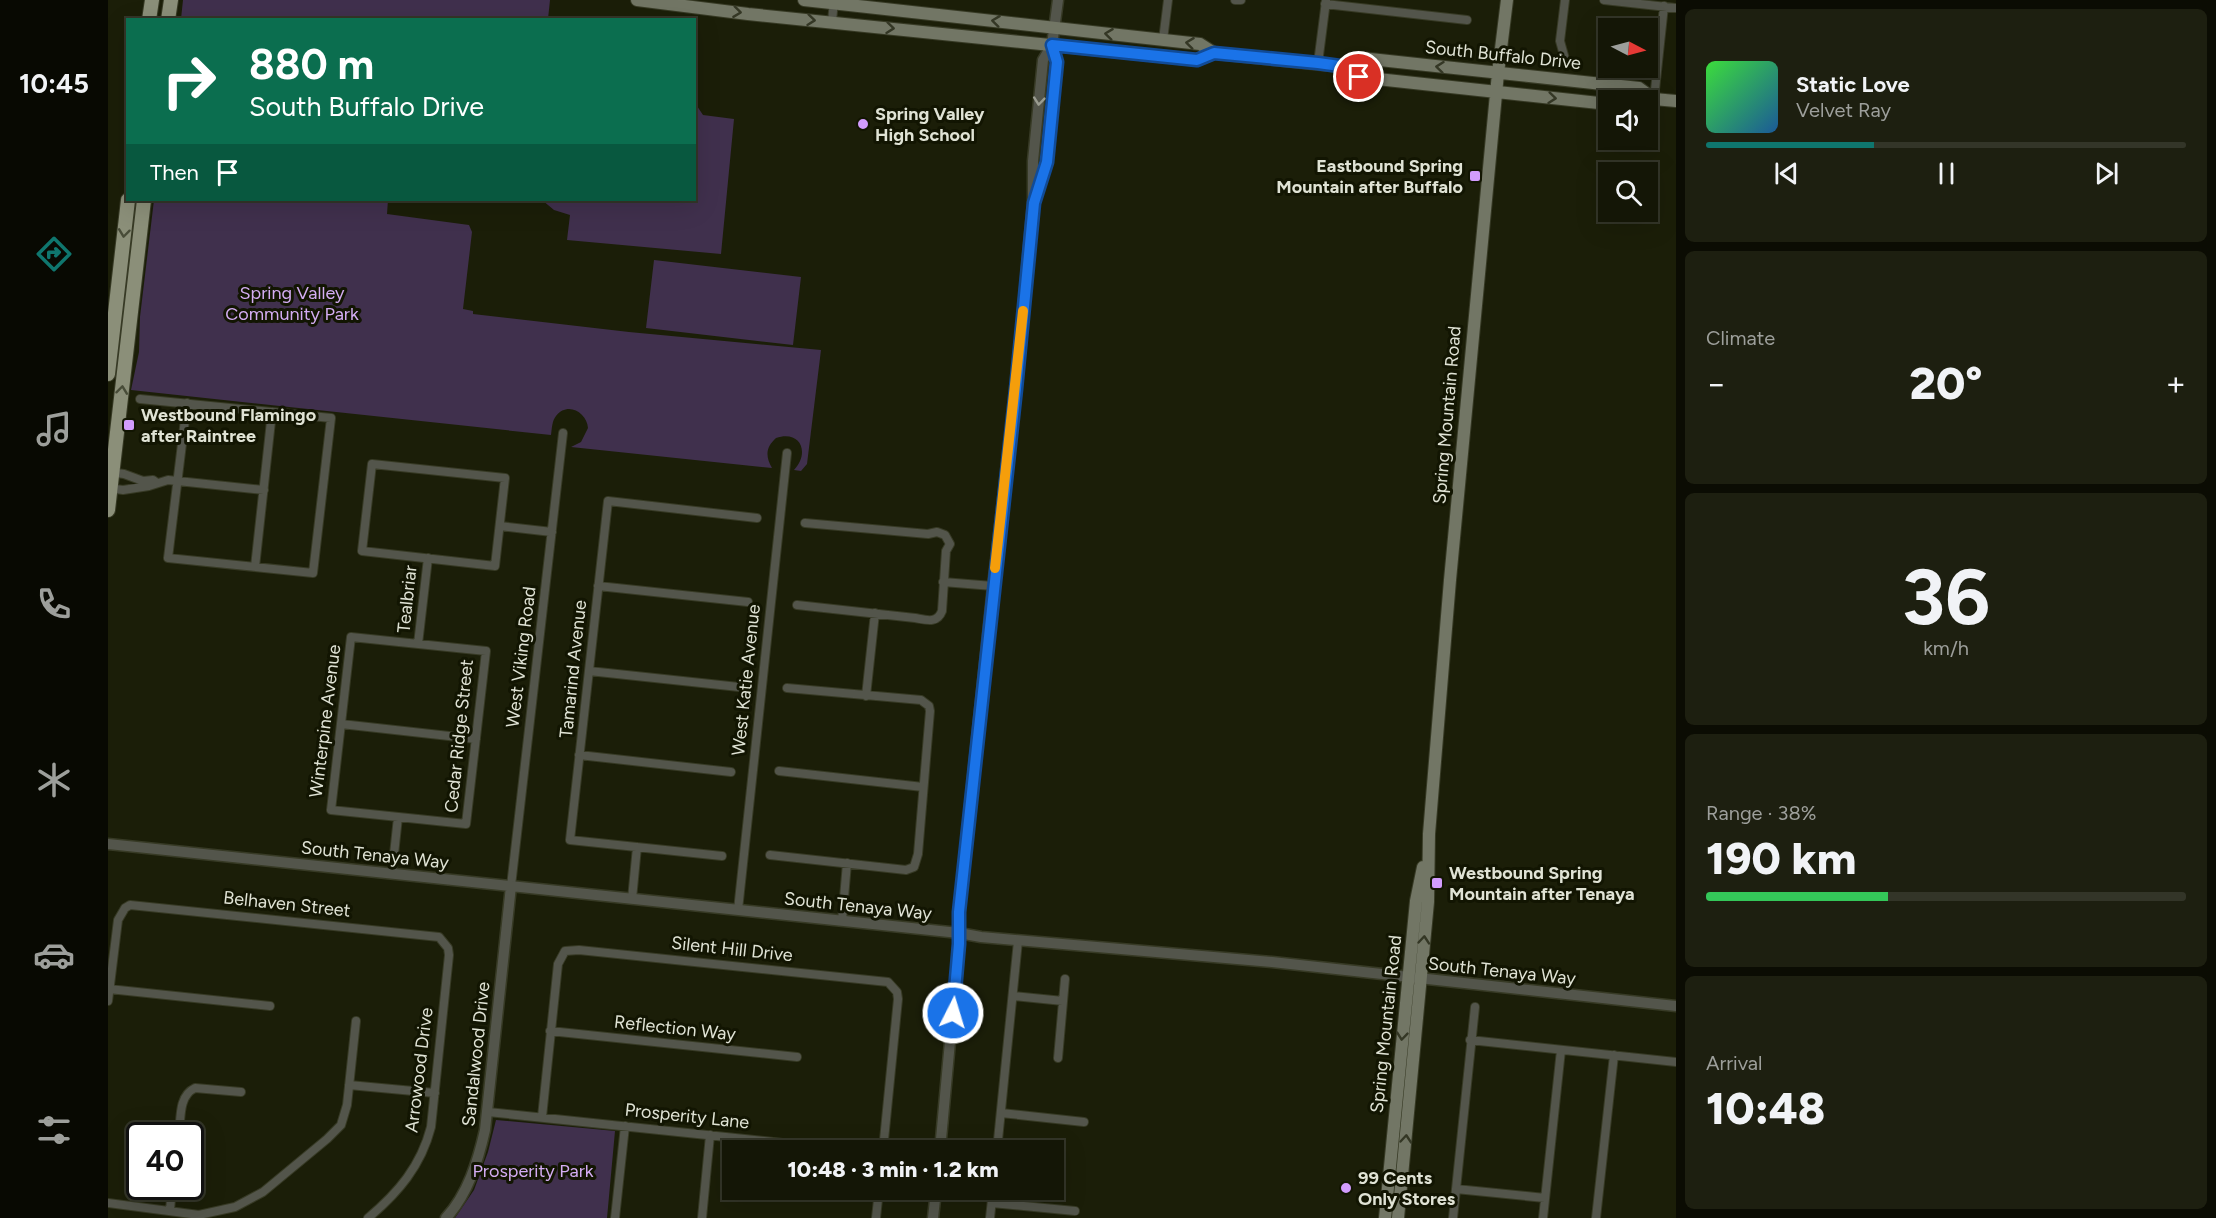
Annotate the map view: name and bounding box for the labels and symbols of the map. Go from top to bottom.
one-way arrow [733,6,742,18]
one-way arrow [806,13,815,26]
one-way arrow [991,15,1001,28]
north arrow [1598,18,1658,78]
one-way arrow [885,22,894,34]
one-way arrow [1104,28,1113,41]
street label: South Buffalo Drive [1424,36,1582,74]
one-way arrow [1185,37,1194,50]
pin [1333,51,1384,102]
one-way arrow [1435,61,1444,73]
one-way arrow [1547,91,1557,104]
one-way arrow [1033,96,1046,105]
place label: Spring Valley High School [875,103,985,146]
marker: Spring Valley High School [856,117,870,131]
place label: Eastbound Spring Mountain after Buffalo [1276,155,1463,198]
marker: Eastbound Spring Mountain after Buffalo [1468,169,1482,183]
one-way arrow [118,229,131,238]
park label: Spring Valley Community Park [225,282,359,325]
street label: Spring Mountain Road [1428,325,1466,505]
one-way arrow [115,385,128,394]
place label: Westbound Flamingo after Raintree [141,404,316,447]
marker: Westbound Flamingo after Raintree [122,418,136,432]
street label: Tealbriar [393,564,421,634]
street label: West Viking Road [501,585,541,729]
street label: Tamarind Avenue [555,599,591,739]
street label: West Katie Avenue [727,603,765,757]
street label: Winterpine Avenue [305,643,345,799]
street label: Cedar Ridge Street [440,658,478,814]
street label: South Tenaya Way [300,836,451,874]
place label: Westbound Spring Mountain after Tenaya [1449,862,1635,905]
marker: Westbound Spring Mountain after Tenaya [1430,876,1444,890]
street label: Belhaven Street [222,886,352,922]
street label: South Tenaya Way [783,887,934,925]
street label: Silent Hill Drive [670,932,794,966]
street label: Spring Mountain Road [1366,934,1406,1114]
one-way arrow [1417,936,1430,945]
street label: South Tenaya Way [1427,952,1578,990]
street label: Sandalwood Drive [457,980,495,1127]
position arrow [921,981,985,1045]
street label: Arrowood Drive [400,1006,438,1134]
street label: Reflection Way [613,1011,737,1045]
one-way arrow [1396,1031,1409,1040]
street label: Prosperity Lane [624,1099,751,1133]
speed limit sign: 40 [126,1122,204,1200]
one-way arrow [1399,1134,1412,1143]
park label: Prosperity Park [473,1160,594,1182]
place label: 99 Cents Only Stores [1358,1167,1456,1210]
marker: 99 Cents Only Stores [1339,1181,1353,1195]

